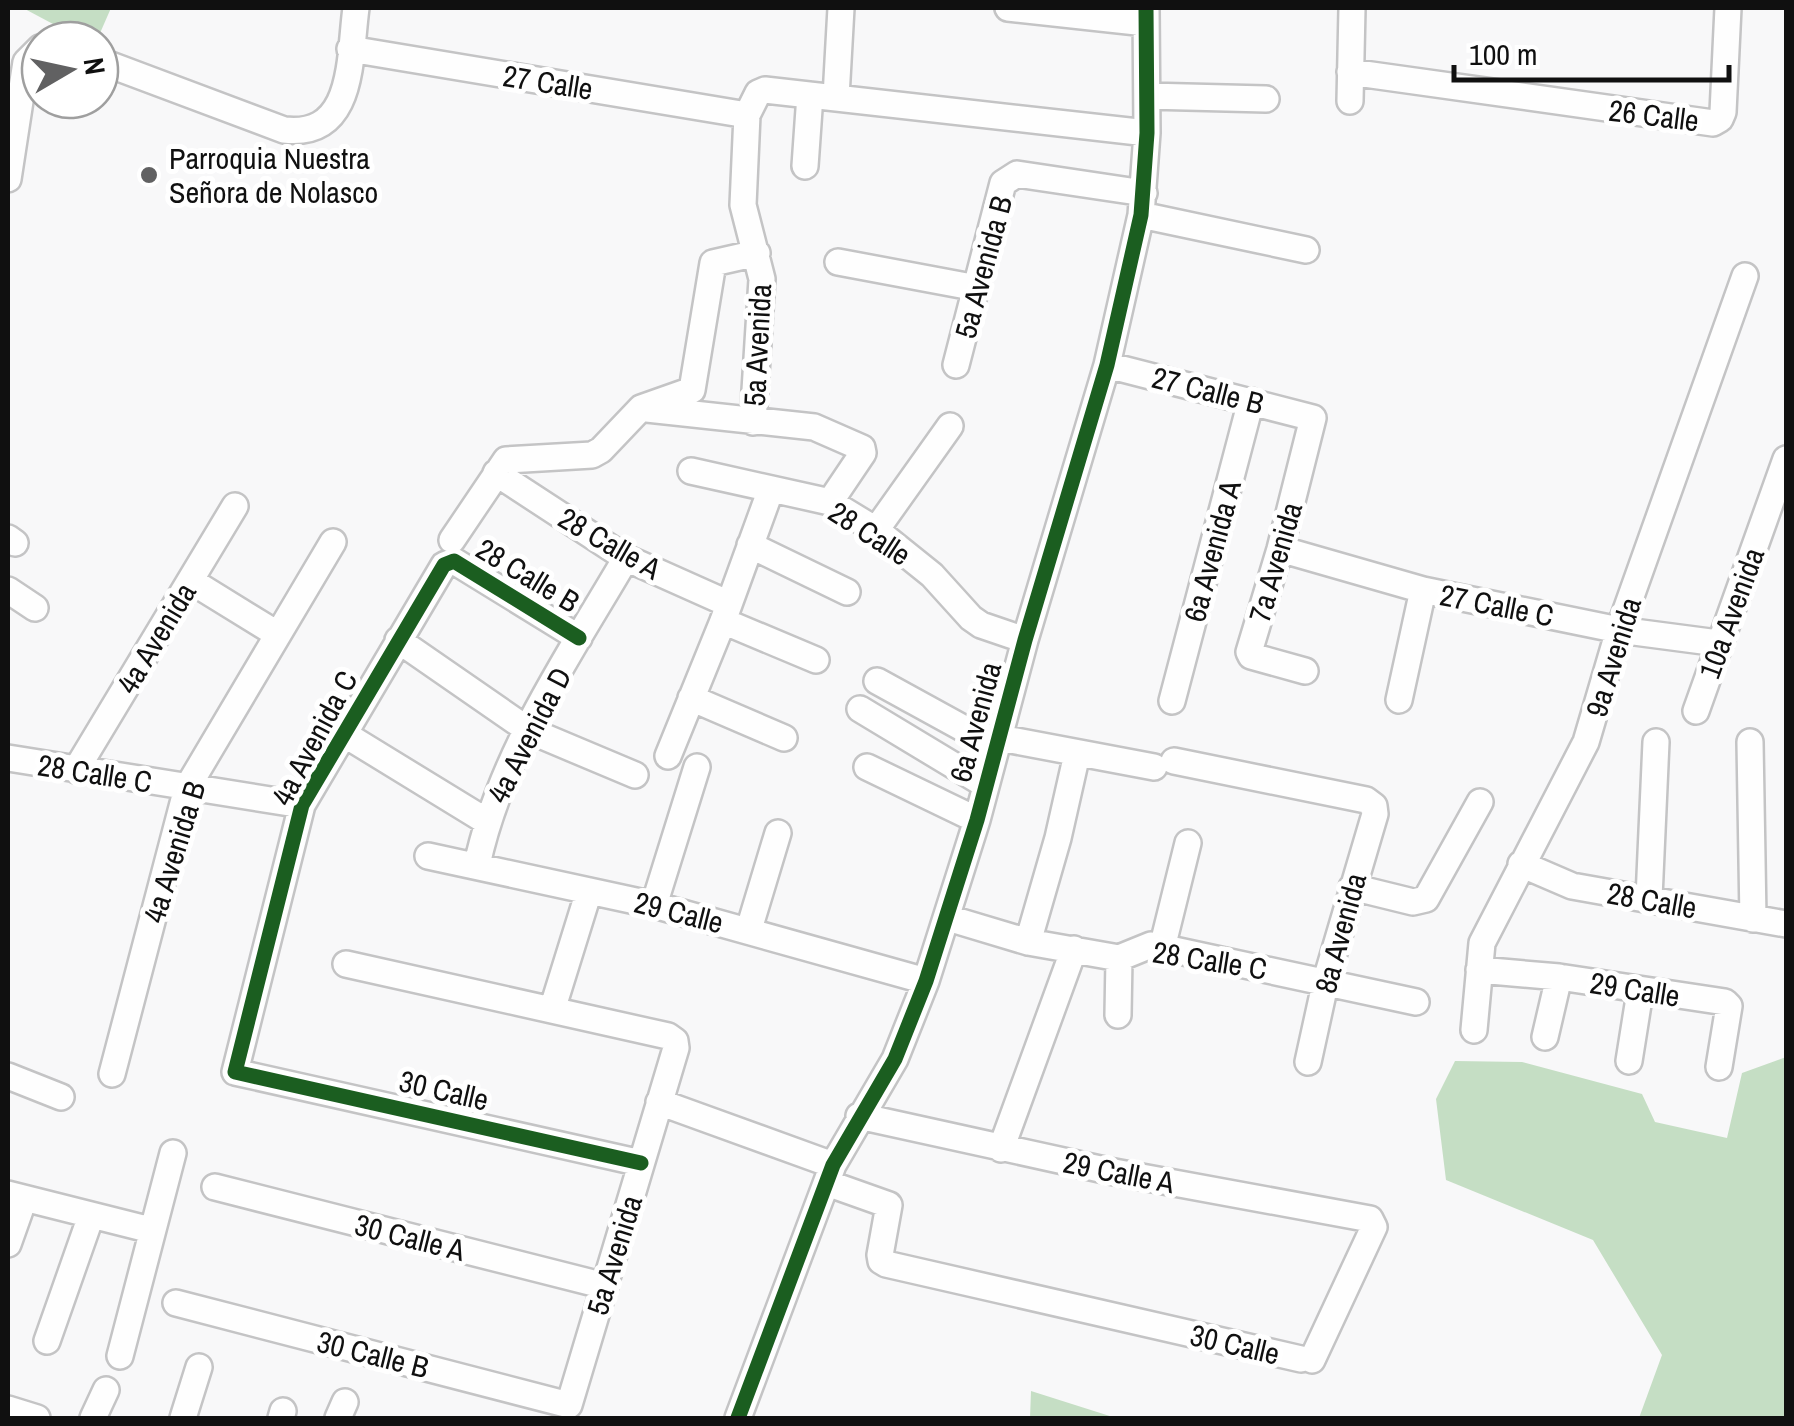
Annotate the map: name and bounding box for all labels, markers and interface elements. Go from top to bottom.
north arrow [20,20,120,120]
scale bar [1454,20,1729,82]
text: 100 m [1469,34,1537,74]
text: N [75,55,115,77]
street label: 27 Calle [500,55,596,109]
street label: 26 Calle [1607,90,1701,140]
place label: Parroquia Nuestra Señora de Nolasco [169,138,378,212]
marker: Parroquia Nuestra Señora de Nolasco [138,164,160,186]
street label: 5a Avenida B [945,191,1021,343]
street label: 5a Avenida [734,282,780,407]
street label: 27 Calle B [1148,357,1268,423]
street label: 6a Avenida A [1174,475,1250,626]
street label: 28 Calle [821,492,919,574]
street label: 7a Avenida [1239,497,1311,626]
street label: 28 Calle A [551,498,669,589]
street label: 28 Calle B [469,529,587,621]
street label: 10a Avenida [1689,542,1773,684]
street label: 27 Calle C [1437,574,1557,636]
street label: 4a Avenida [107,575,205,701]
street label: 9a Avenida [1576,592,1650,722]
street label: 6a Avenida [940,657,1010,786]
street label: 4a Avenida D [478,660,580,810]
street label: 4a Avenida C [262,664,366,812]
street label: 28 Calle C [35,744,155,802]
street label: 4a Avenida B [134,776,214,928]
street label: 8a Avenida [1305,868,1375,997]
street label: 28 Calle [1604,872,1700,928]
street label: 29 Calle [630,882,728,942]
street label: 28 Calle C [1150,931,1270,989]
street label: 29 Calle [1587,962,1683,1016]
street label: 30 Calle [396,1060,492,1120]
street label: 29 Calle A [1060,1142,1178,1202]
street label: 5a Avenida [577,1190,651,1320]
street label: 30 Calle A [351,1204,470,1270]
street label: 30 Calle [1187,1314,1283,1374]
street label: 30 Calle B [313,1321,433,1387]

